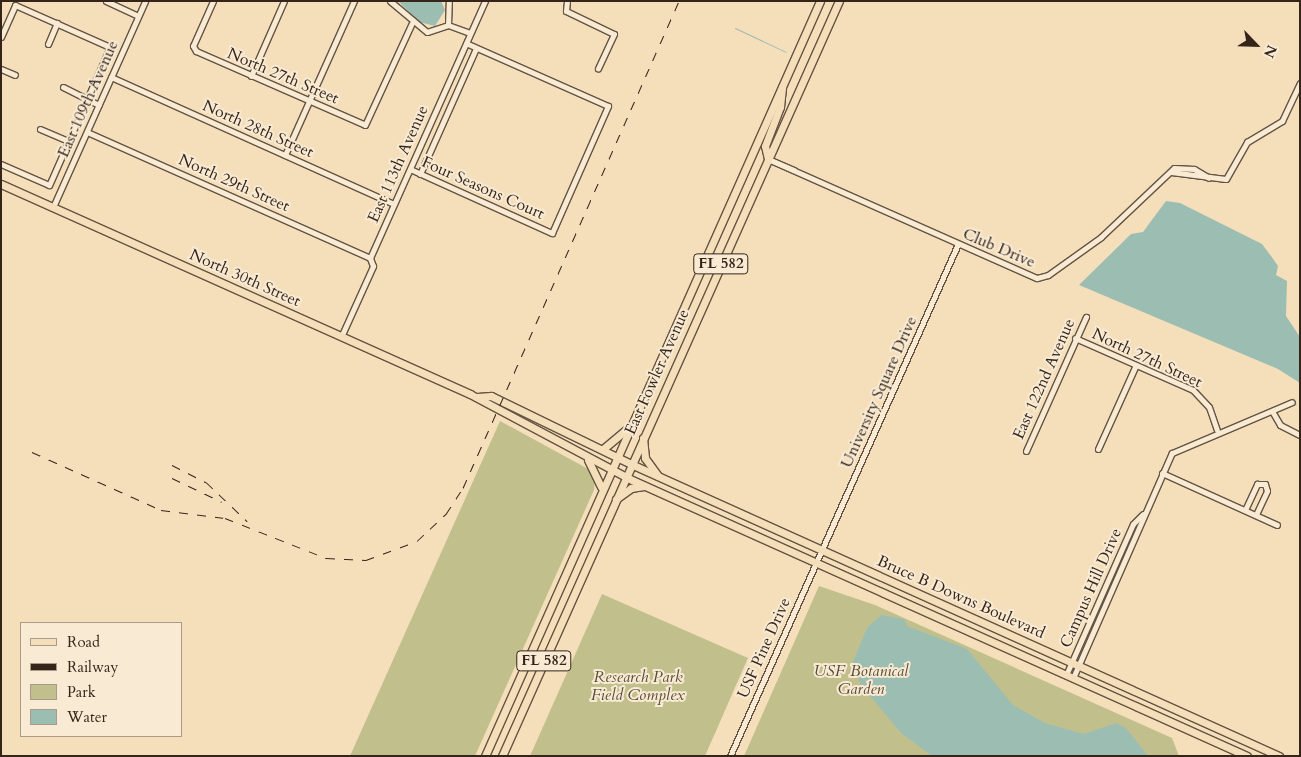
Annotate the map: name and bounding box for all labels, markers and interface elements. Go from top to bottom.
north arrow [1231,20,1281,70]
street label: East 109th Avenue [54,37,122,161]
text: N [1259,42,1281,61]
street label: North 27th Street [224,44,342,108]
street label: North 28th Street [200,96,316,162]
street label: East 113th Avenue [364,102,432,226]
street label: North 29th Street [176,150,292,216]
street label: Four Seasons Court [419,152,547,224]
street label: Club Drive [960,224,1038,272]
street label: North 30th Street [187,245,303,311]
road number: FL 582 [692,252,750,276]
street label: East Fowler Avenue [621,306,693,438]
street label: University Square Drive [837,313,921,471]
street label: East 122nd Avenue [1009,316,1079,442]
street label: North 27th Street [1089,324,1205,392]
street label: Campus Hill Drive [1056,525,1126,651]
street label: Bruce B Downs Boulevard [874,551,1048,643]
street label: USF Pine Drive [733,595,795,701]
legend [20,622,182,737]
text: Road [67,632,100,652]
road number: FL 582 [515,648,573,674]
text: Railway [67,657,118,677]
park label: USF Botanical Garden [814,661,908,699]
park label: Research Park Field Complex [591,667,685,705]
text: Park [67,682,96,702]
text: Water [67,707,107,727]

